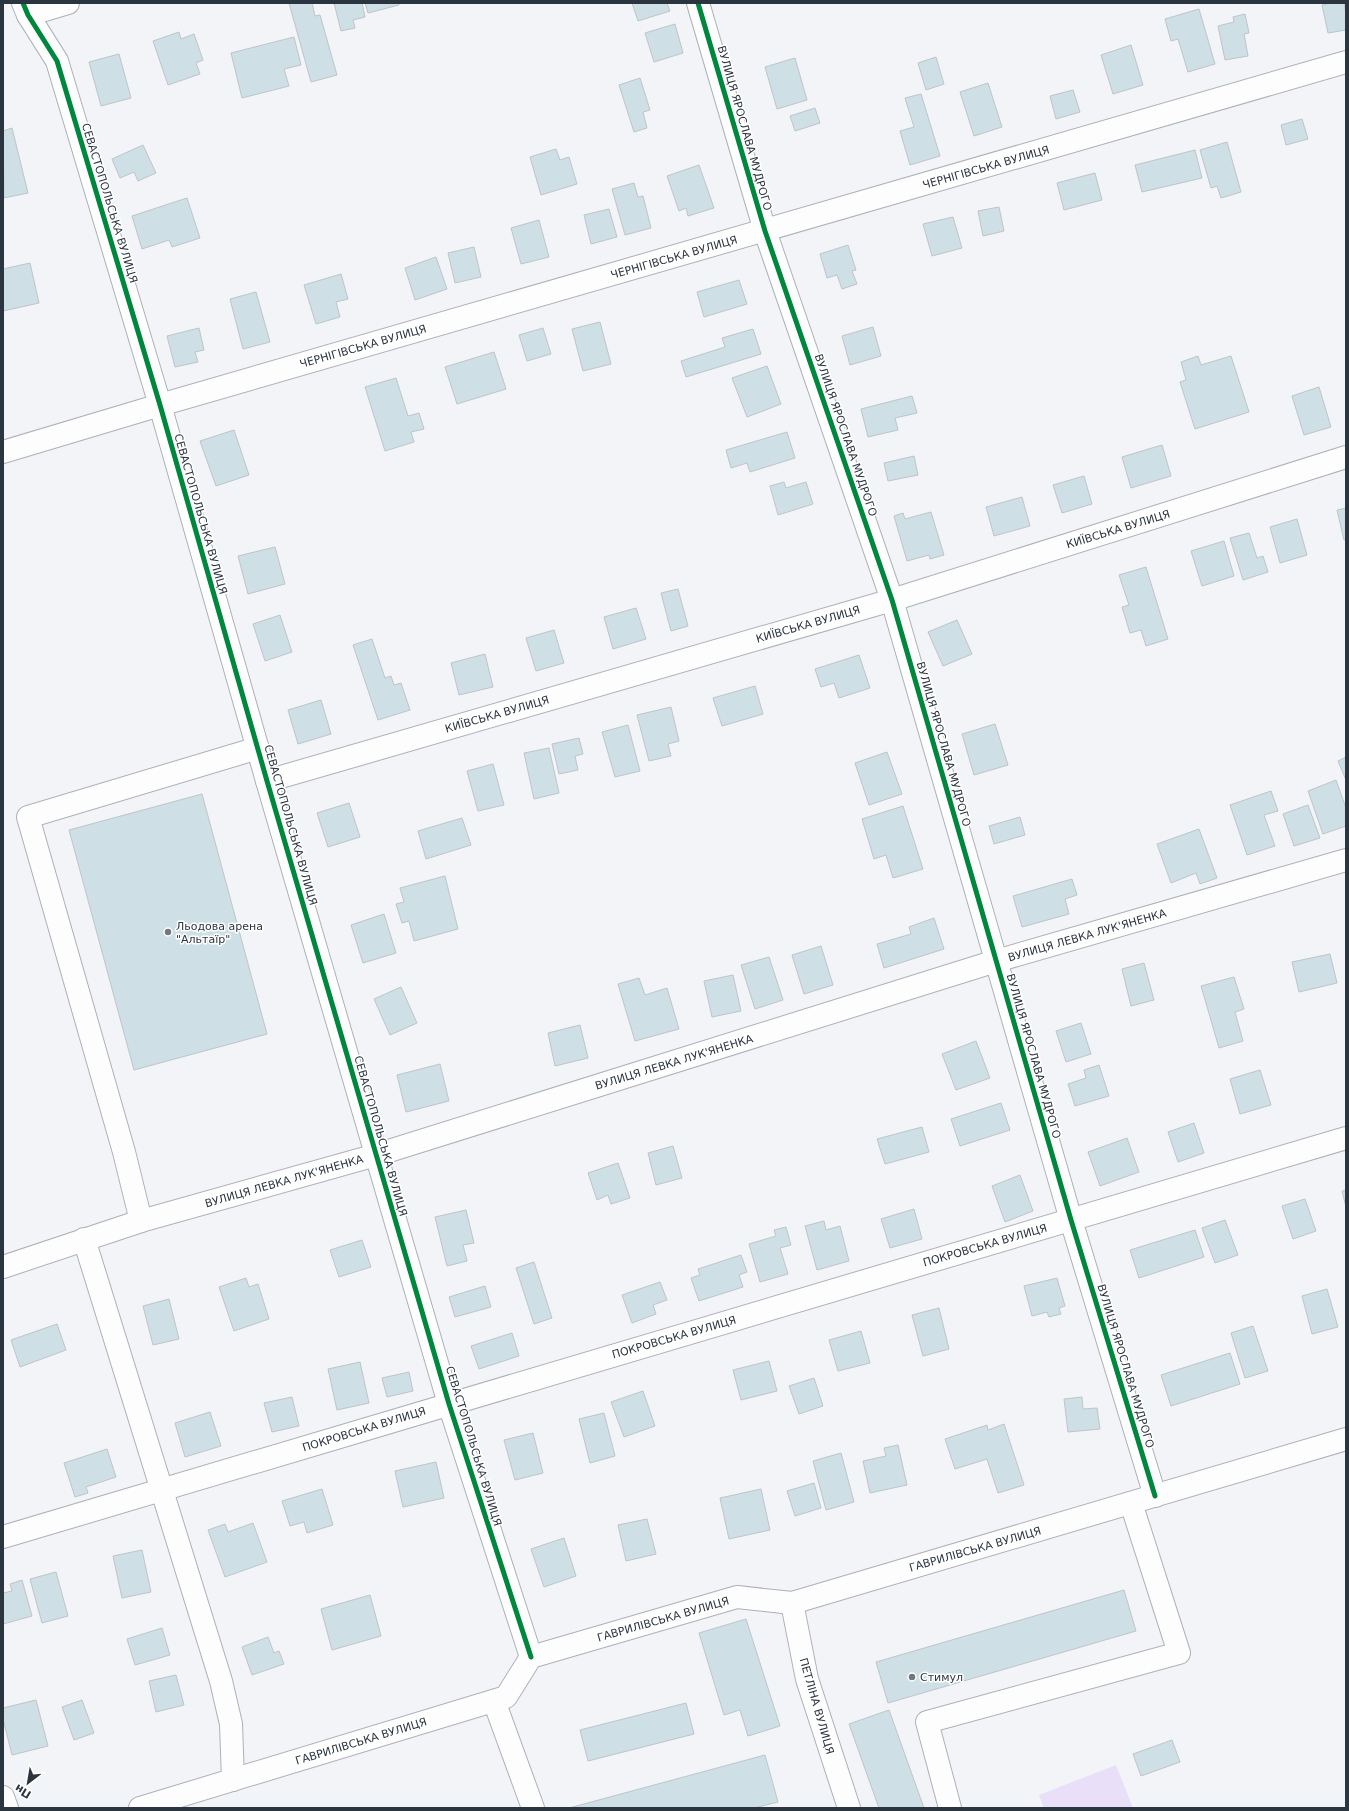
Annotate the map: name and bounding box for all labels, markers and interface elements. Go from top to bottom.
street label: ВУЛИЦЯ ЯРОСЛАВА МУДРОГО [715,44,774,212]
street label: СЕВАСТОПОЛЬСЬКА ВУЛИЦЯ [79,122,140,285]
street label: ЧЕРНІГІВСЬКА ВУЛИЦЯ [921,143,1051,192]
street label: ЧЕРНІГІВСЬКА ВУЛИЦЯ [609,233,739,282]
street label: ЧЕРНІГІВСЬКА ВУЛИЦЯ [298,322,428,371]
street label: ВУЛИЦЯ ЯРОСЛАВА МУДРОГО [812,352,880,518]
street label: СЕВАСТОПОЛЬСЬКА ВУЛИЦЯ [171,432,230,596]
street label: КИЇВСЬКА ВУЛИЦЯ [1065,507,1172,551]
street label: КИЇВСЬКА ВУЛИЦЯ [755,603,862,646]
street label: ВУЛИЦЯ ЯРОСЛАВА МУДРОГО [914,660,973,828]
street label: КИЇВСЬКА ВУЛИЦЯ [444,693,551,736]
street label: СЕВАСТОПОЛЬСЬКА ВУЛИЦЯ [261,743,320,907]
street label: ВУЛИЦЯ ЛЕВКА ЛУК'ЯНЕНКА [1006,906,1168,964]
place label: Льодова арена "Альтаїр" [176,920,263,946]
marker: Льодова арена "Альтаїр" [163,927,173,937]
street label: ВУЛИЦЯ ЯРОСЛАВА МУДРОГО [1004,972,1063,1140]
street label: ВУЛИЦЯ ЛЕВКА ЛУК'ЯНЕНКА [594,1032,755,1093]
street label: СЕВАСТОПОЛЬСЬКА ВУЛИЦЯ [351,1054,410,1218]
street label: ВУЛИЦЯ ЛЕВКА ЛУК'ЯНЕНКА [203,1152,365,1210]
street label: ПОКРОВСЬКА ВУЛИЦЯ [922,1222,1049,1269]
street label: ВУЛИЦЯ ЯРОСЛАВА МУДРОГО [1094,1283,1157,1450]
street label: ПОКРОВСЬКА ВУЛИЦЯ [611,1314,738,1361]
street label: СЕВАСТОПОЛЬСЬКА ВУЛИЦЯ [443,1365,504,1528]
street label: ПОКРОВСЬКА ВУЛИЦЯ [301,1404,428,1454]
street label: ГАВРИЛІВСЬКА ВУЛИЦЯ [908,1524,1043,1575]
street label: ГАВРИЛІВСЬКА ВУЛИЦЯ [596,1594,731,1645]
street label: ПЕТЛІНА ВУЛИЦЯ [797,1656,837,1756]
place label: Стимул [920,1671,963,1684]
marker: Стимул [907,1672,917,1682]
street label: ГАВРИЛІВСЬКА ВУЛИЦЯ [294,1715,428,1768]
north arrow [8,1763,48,1803]
text: Пн [13,1781,34,1801]

